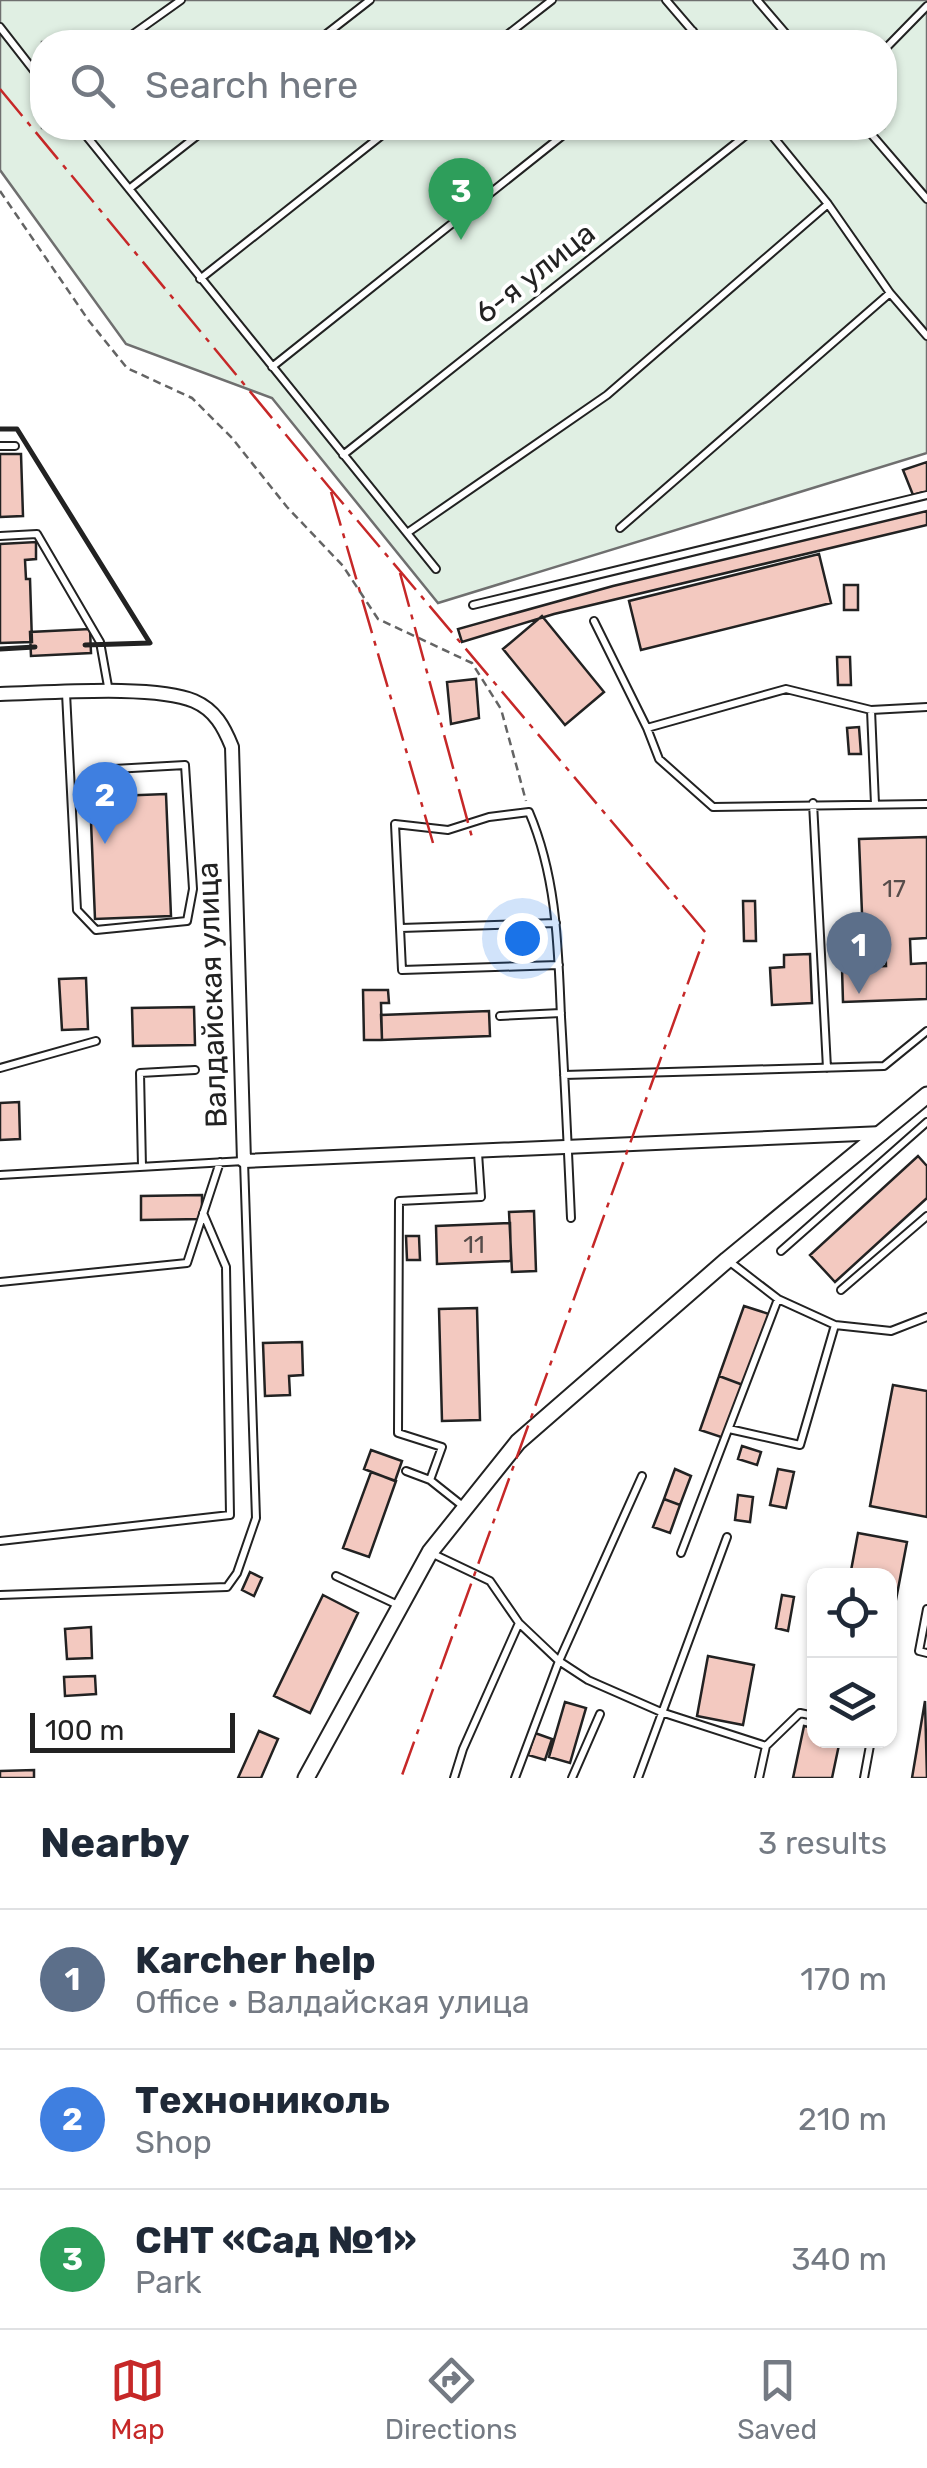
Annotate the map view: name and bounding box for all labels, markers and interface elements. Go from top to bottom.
search box [30,30,897,140]
icon: search [65,58,120,113]
text: Search here [145,62,358,108]
pin: 3 [428,158,494,240]
street label: 6-я улица [468,215,602,331]
pin: 2 [72,762,138,844]
street label: Валдайская улица [189,861,235,1129]
house number: 17 [882,874,906,903]
pin: 1 [826,912,892,994]
your location [497,913,548,964]
house number: 11 [463,1230,485,1259]
map controls [807,1568,897,1748]
button: locate [807,1568,897,1658]
button: layers [807,1658,897,1748]
scale bar [30,1708,235,1752]
text: 100 m [45,1714,124,1747]
text: Nearby [40,1818,190,1868]
text: 3 results [758,1824,887,1862]
text: Karcher help [135,1937,376,1983]
text: 1 [65,1960,80,1998]
text: 170 m [800,1960,887,1998]
text: Office · Валдайская улица [135,1983,530,2021]
text: Технониколь [135,2077,390,2123]
text: 2 [62,2100,83,2138]
text: 210 m [798,2100,887,2138]
text: Shop [135,2123,212,2161]
text: СНТ «Сад №1» [135,2217,417,2263]
text: 3 [62,2240,83,2278]
text: 340 m [791,2240,887,2278]
text: Park [135,2263,202,2301]
tab: Map [110,2353,165,2446]
tab: Directions [385,2353,517,2446]
tab: Saved [737,2353,817,2446]

